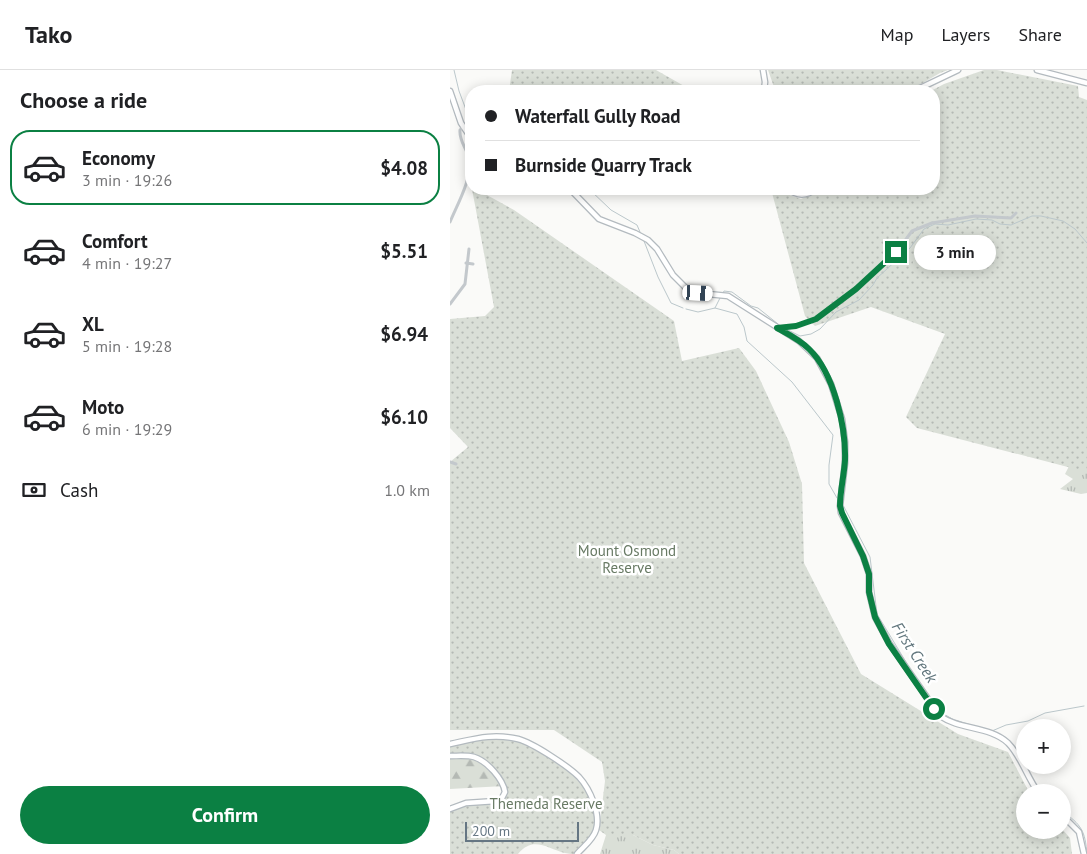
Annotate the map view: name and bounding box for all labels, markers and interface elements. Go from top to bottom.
text: Tako [25,19,72,50]
text: Map [881,23,913,46]
text: Layers [941,23,990,46]
text: Share [1018,23,1062,46]
text: Choose a ride [20,86,147,114]
text: Waterfall Gully Road [515,104,681,128]
icon: car [22,145,67,190]
text: Economy [82,146,155,170]
text: Burnside Quarry Track [515,153,692,177]
text: $4.08 [380,156,428,180]
text: 3 min · 19:26 [82,170,172,190]
icon: car [22,228,67,273]
text: Comfort [82,229,148,253]
callout: 3 min [914,234,996,270]
text: $5.51 [380,239,428,263]
route end [885,241,907,263]
text: 3 min [935,242,975,262]
text: 4 min · 19:27 [82,253,172,273]
car [682,285,713,301]
icon: car [22,311,67,356]
text: XL [82,312,104,336]
text: $6.94 [380,322,428,346]
text: 5 min · 19:28 [82,336,172,356]
icon: car [22,394,67,439]
text: Moto [82,395,124,419]
text: $6.10 [380,405,428,429]
text: 6 min · 19:29 [82,419,172,439]
icon: cash [20,476,48,504]
text: Cash [60,478,98,502]
text: 1.0 km [384,480,430,500]
park label: Mount Osmond Reserve [578,541,676,577]
water label: First Creek [888,618,942,687]
route start [923,698,945,720]
map controls [1016,719,1071,839]
button: + [1016,719,1071,774]
button: − [1016,784,1071,839]
button: Confirm [20,786,430,844]
park label: Themeda Reserve [489,794,603,813]
scale bar [465,819,579,842]
text: 200 m [472,822,510,840]

